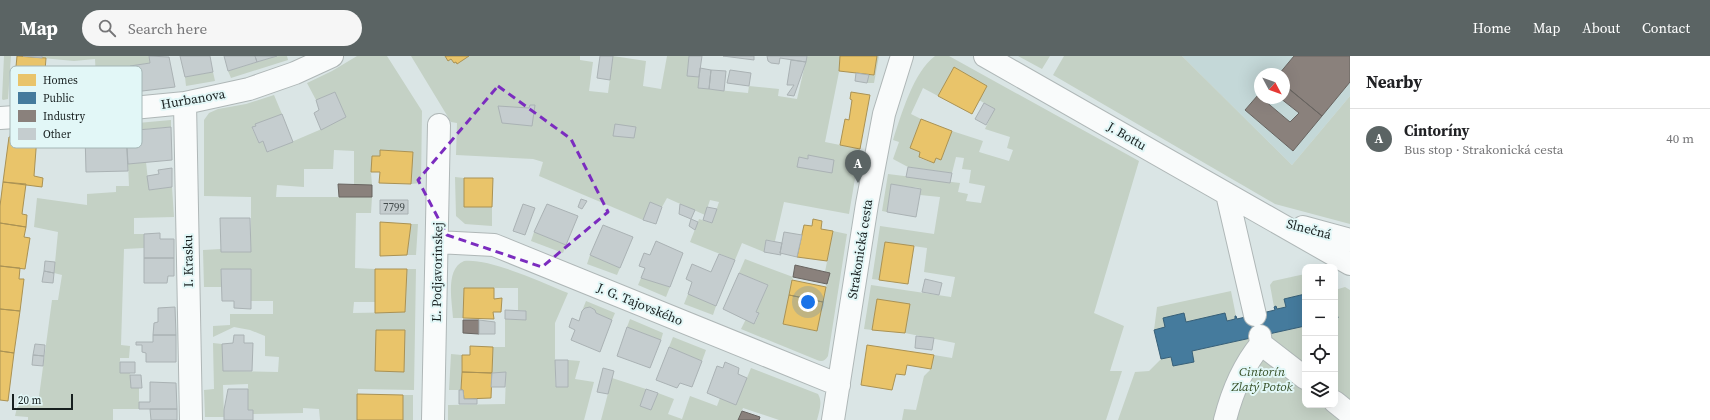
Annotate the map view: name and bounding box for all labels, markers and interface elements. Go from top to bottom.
search box [82,10,362,46]
text: Map [20,15,58,41]
icon: search [96,17,118,39]
text: Search here [128,18,207,39]
text: Home [1473,18,1511,38]
text: Map [1533,18,1560,38]
text: About [1582,18,1620,38]
text: Contact [1642,18,1690,38]
legend [10,66,142,148]
north arrow [1254,68,1290,104]
text: Nearby [1366,70,1422,94]
text: Homes [43,73,78,88]
street label: Hurbanova [160,85,227,113]
text: Public [43,91,75,106]
text: Industry [43,109,85,124]
street label: J. Bottu [1103,118,1150,154]
text: Cintoríny [1404,120,1470,141]
text: Other [43,127,72,142]
text: A [1375,130,1383,147]
text: 40 m [1666,130,1694,147]
text: Bus stop · Strakonická cesta [1404,141,1563,158]
pin: A [845,150,871,183]
street label: Strakonická cesta [844,197,876,300]
house number: 7799 [383,200,405,215]
street label: Slnečná [1285,215,1334,243]
street label: Ľ. Podjavorinskej [428,222,446,322]
street label: I. Krasku [179,234,197,287]
map controls [1302,264,1338,408]
button: + [1302,264,1338,300]
street label: J. G. Tajovského [593,279,686,329]
your location [798,292,818,312]
button: − [1302,300,1338,336]
button: locate [1302,336,1338,372]
park label: Cintorín Zlatý Potok [1230,363,1293,395]
button: layers [1302,372,1338,408]
scale bar [12,392,73,411]
text: 20 m [18,393,41,408]

